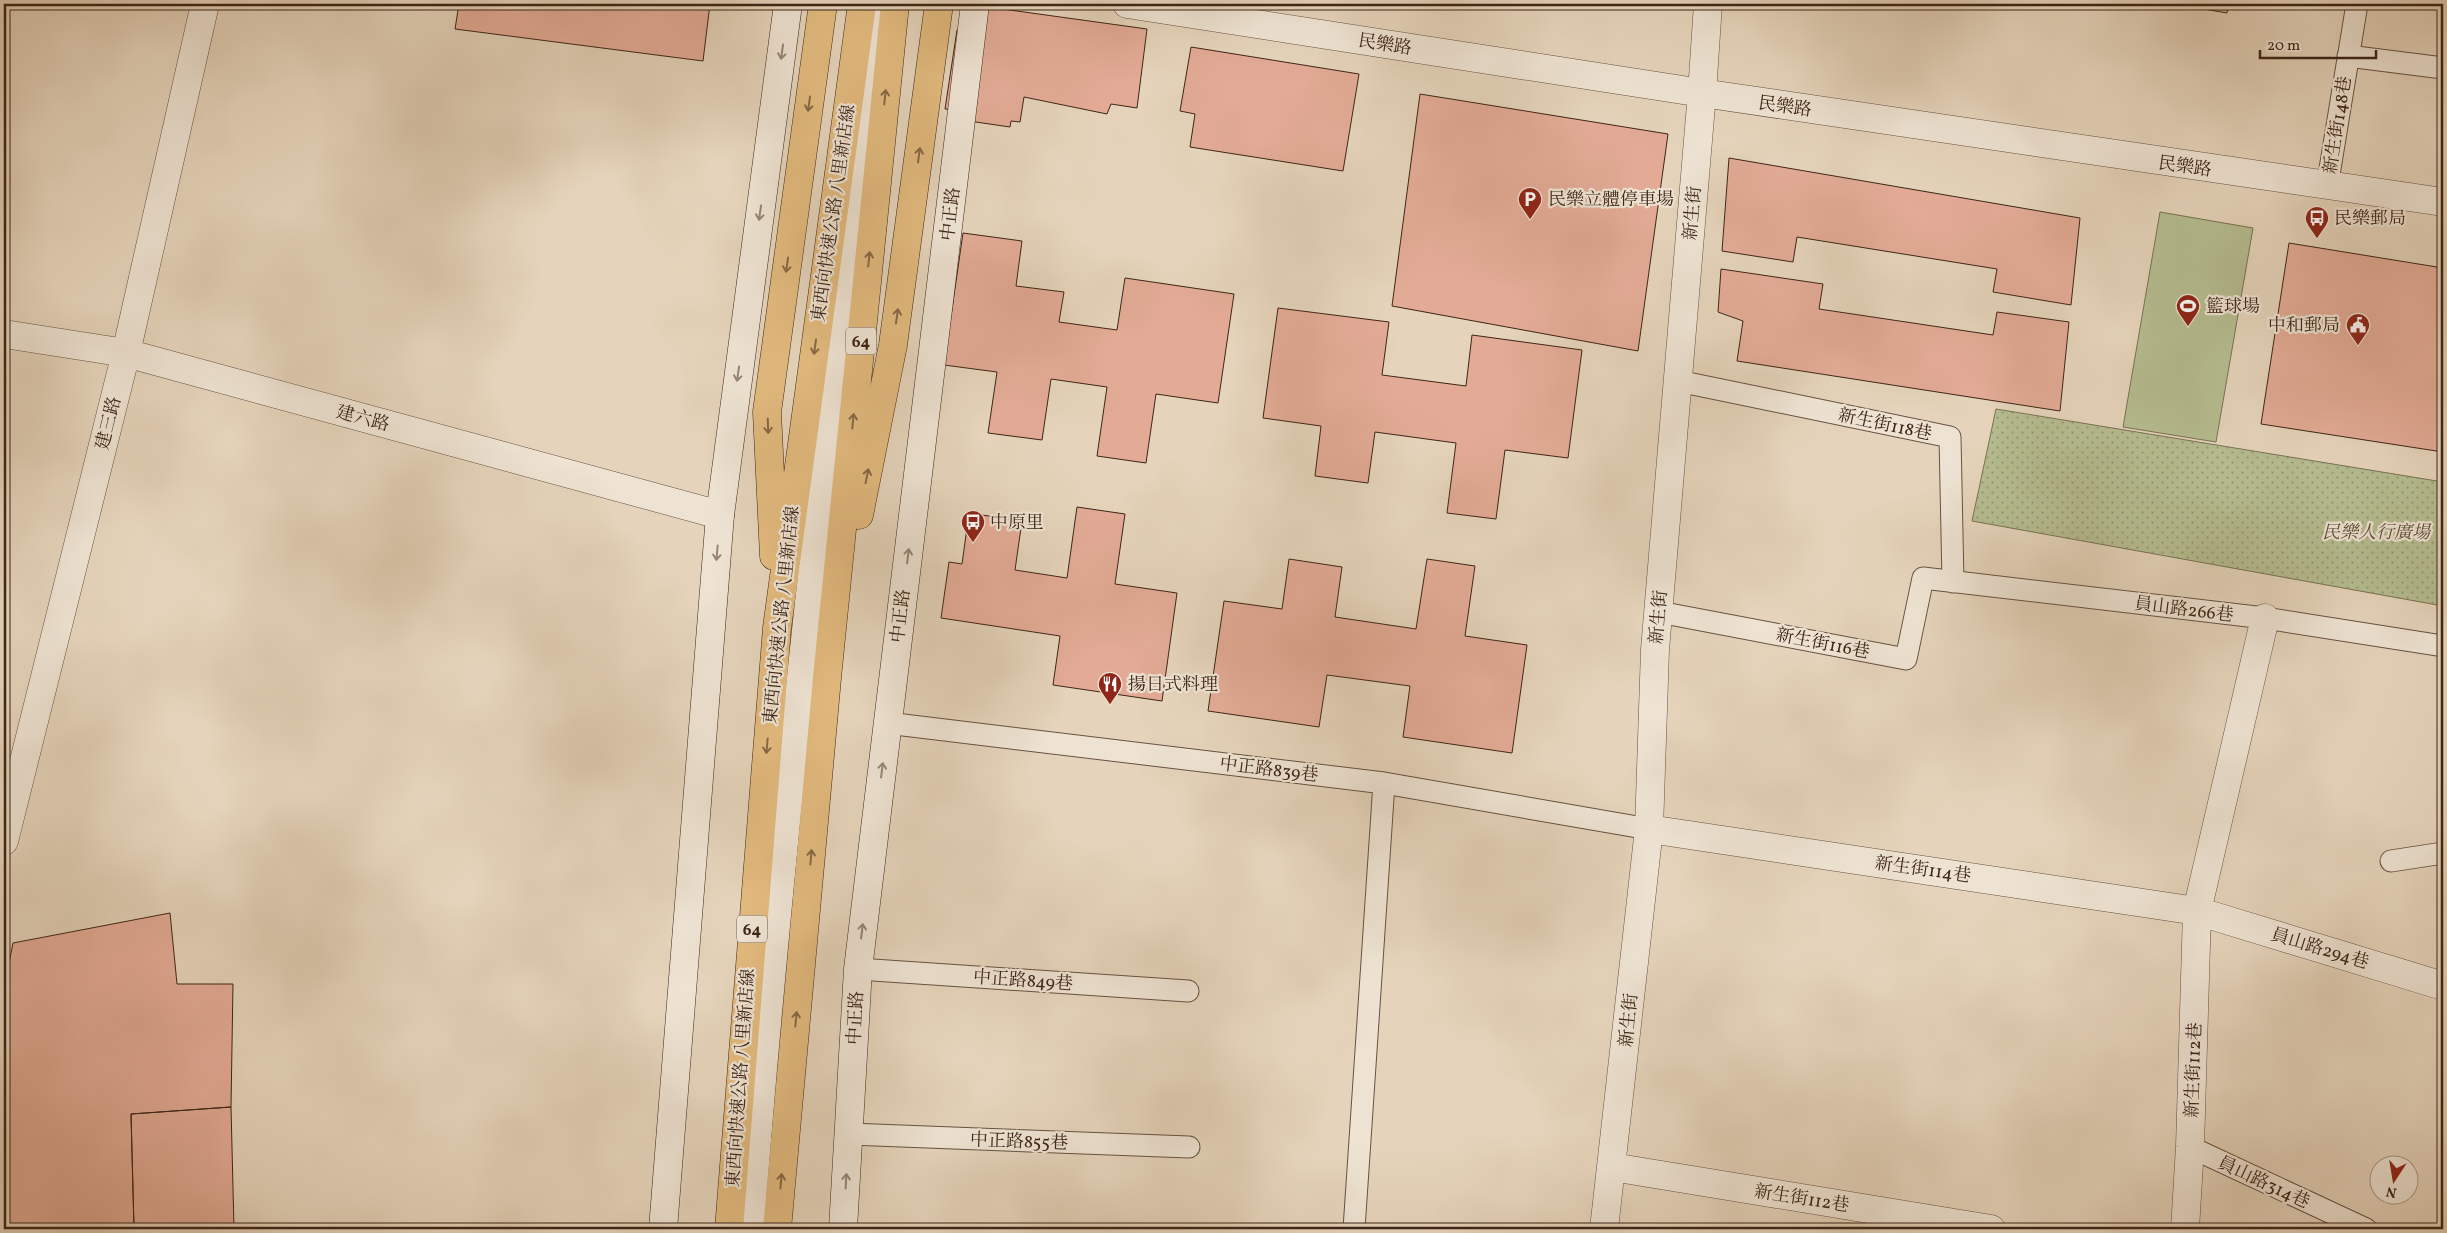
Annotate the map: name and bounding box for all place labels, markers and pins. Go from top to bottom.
parking icon: 民樂立體停車場 [1517,186,1543,220]
place label: 民樂立體停車場 [1548,188,1674,213]
bus stop icon: 民樂郵局 [2304,205,2330,239]
place label: 民樂郵局 [2334,207,2406,232]
sports icon: 籃球場 [2175,293,2201,327]
place label: 籃球場 [2206,295,2260,320]
public building icon: 中和郵局 [2345,312,2371,346]
place label: 中和郵局 [2268,314,2340,339]
bus stop icon: 中原里 [960,509,986,543]
place label: 中原里 [990,511,1044,536]
restaurant icon: 揚日式料理 [1097,671,1123,705]
place label: 揚日式料理 [1128,673,1218,698]

